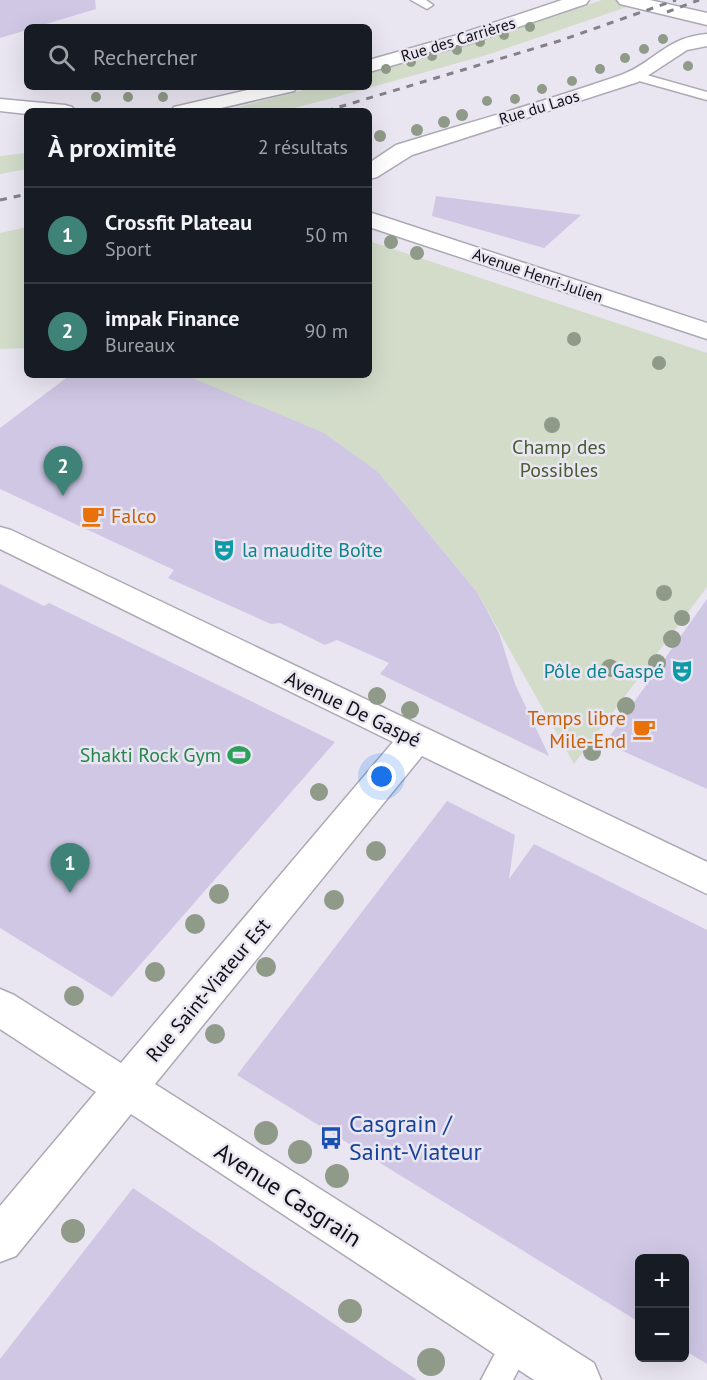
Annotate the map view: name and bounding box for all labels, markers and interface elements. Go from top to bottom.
street label: Rue des Carrières [398,12,518,66]
search box [24,24,372,90]
icon: search [45,41,78,74]
text: Rechercher [93,43,197,71]
street label: Rue du Laos [496,85,582,129]
text: À proximité [48,131,176,164]
text: 2 résultats [258,134,348,160]
text: Crossfit Plateau [105,208,252,236]
text: 1 [62,222,73,248]
text: 50 m [305,222,348,248]
text: Sport [105,236,151,262]
street label: Avenue Henri-Julien [470,243,606,307]
text: impak Finance [105,304,239,332]
text: 2 [62,318,73,344]
text: 90 m [305,318,348,344]
text: Bureaux [105,332,175,358]
park label: Champ des Possibles [512,434,606,483]
pin: 2 [44,446,82,496]
cafe icon: Falco [80,503,106,529]
place label: Falco [111,503,156,529]
theatre icon: la maudite Boîte [211,537,237,563]
place label: la maudite Boîte [242,537,383,563]
place label: Pôle de Gaspé [544,658,664,684]
theatre icon: Pôle de Gaspé [669,658,695,684]
street label: Avenue De Gaspé [281,665,425,753]
place label: Temps libre Mile-End [528,705,626,754]
cafe icon: Temps libre Mile-End [631,716,657,742]
place label: Shakti Rock Gym [80,742,221,768]
sports icon: Shakti Rock Gym [226,742,252,768]
your location [367,762,396,791]
pin: 1 [50,844,90,893]
street label: Rue Saint-Viateur Est [140,913,276,1067]
place label: Casgrain / Saint-Viateur [349,1108,482,1167]
bus stop icon: Casgrain / Saint-Viateur [318,1125,344,1151]
street label: Avenue Casgrain [209,1136,368,1254]
map controls [635,1254,689,1362]
button: + [635,1254,689,1308]
button: − [635,1308,689,1362]

